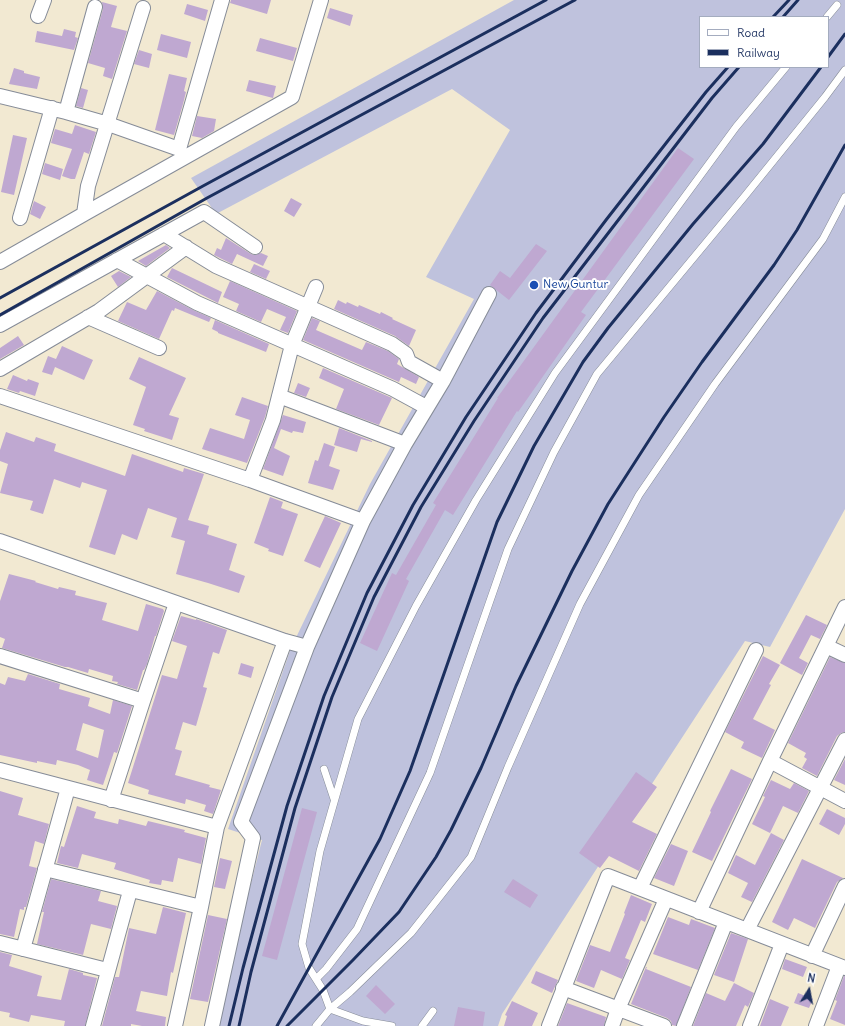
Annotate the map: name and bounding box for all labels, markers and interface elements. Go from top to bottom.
legend [699,16,829,68]
text: Road [737,25,765,40]
text: Railway [737,45,780,60]
place label: New Guntur [543,278,608,292]
marker: New Guntur [528,279,540,291]
north arrow [789,970,829,1010]
text: N [806,971,816,986]

